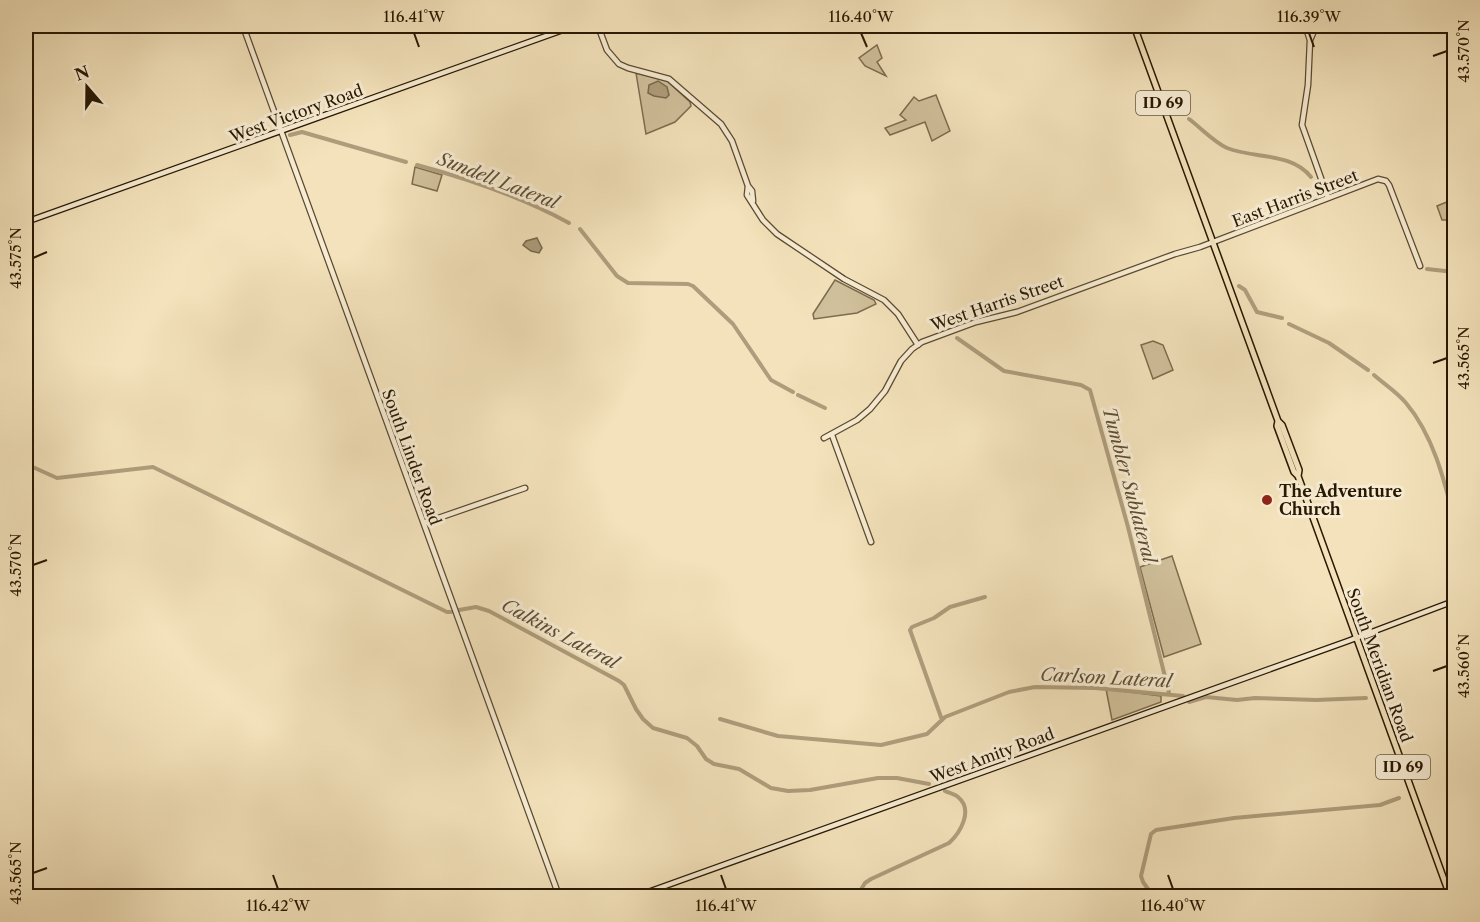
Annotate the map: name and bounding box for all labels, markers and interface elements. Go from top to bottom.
text: 116.41°W [383,7,445,26]
text: 116.40°W [829,7,894,26]
text: 116.39°W [1277,7,1341,26]
text: 43.570°N [1454,19,1473,83]
north arrow [57,57,117,117]
text: N [72,61,92,85]
street label: West Victory Road [226,79,366,147]
road number: ID 69 [1136,91,1190,115]
water label: Sundell Lateral [434,148,564,215]
street label: East Harris Street [1229,165,1361,231]
text: 43.575°N [6,227,25,289]
street label: West Harris Street [927,271,1066,335]
text: 43.565°N [1454,326,1473,390]
street label: South Linder Road [378,386,446,528]
water label: Tumbler Sublateral [1098,405,1161,568]
place label: The Adventure Church [1279,481,1402,519]
marker: The Adventure Church [1260,493,1274,507]
text: 43.570°N [6,533,25,597]
street label: South Meridian Road [1343,585,1417,745]
water label: Calkins Lateral [498,594,624,675]
text: 43.560°N [1454,634,1473,698]
water label: Carlson Lateral [1040,664,1175,693]
street label: West Amity Road [926,723,1057,787]
road number: ID 69 [1376,755,1430,779]
text: 43.565°N [6,841,25,905]
text: 116.42°W [246,896,311,915]
text: 116.41°W [695,896,757,915]
text: 116.40°W [1141,896,1206,915]

